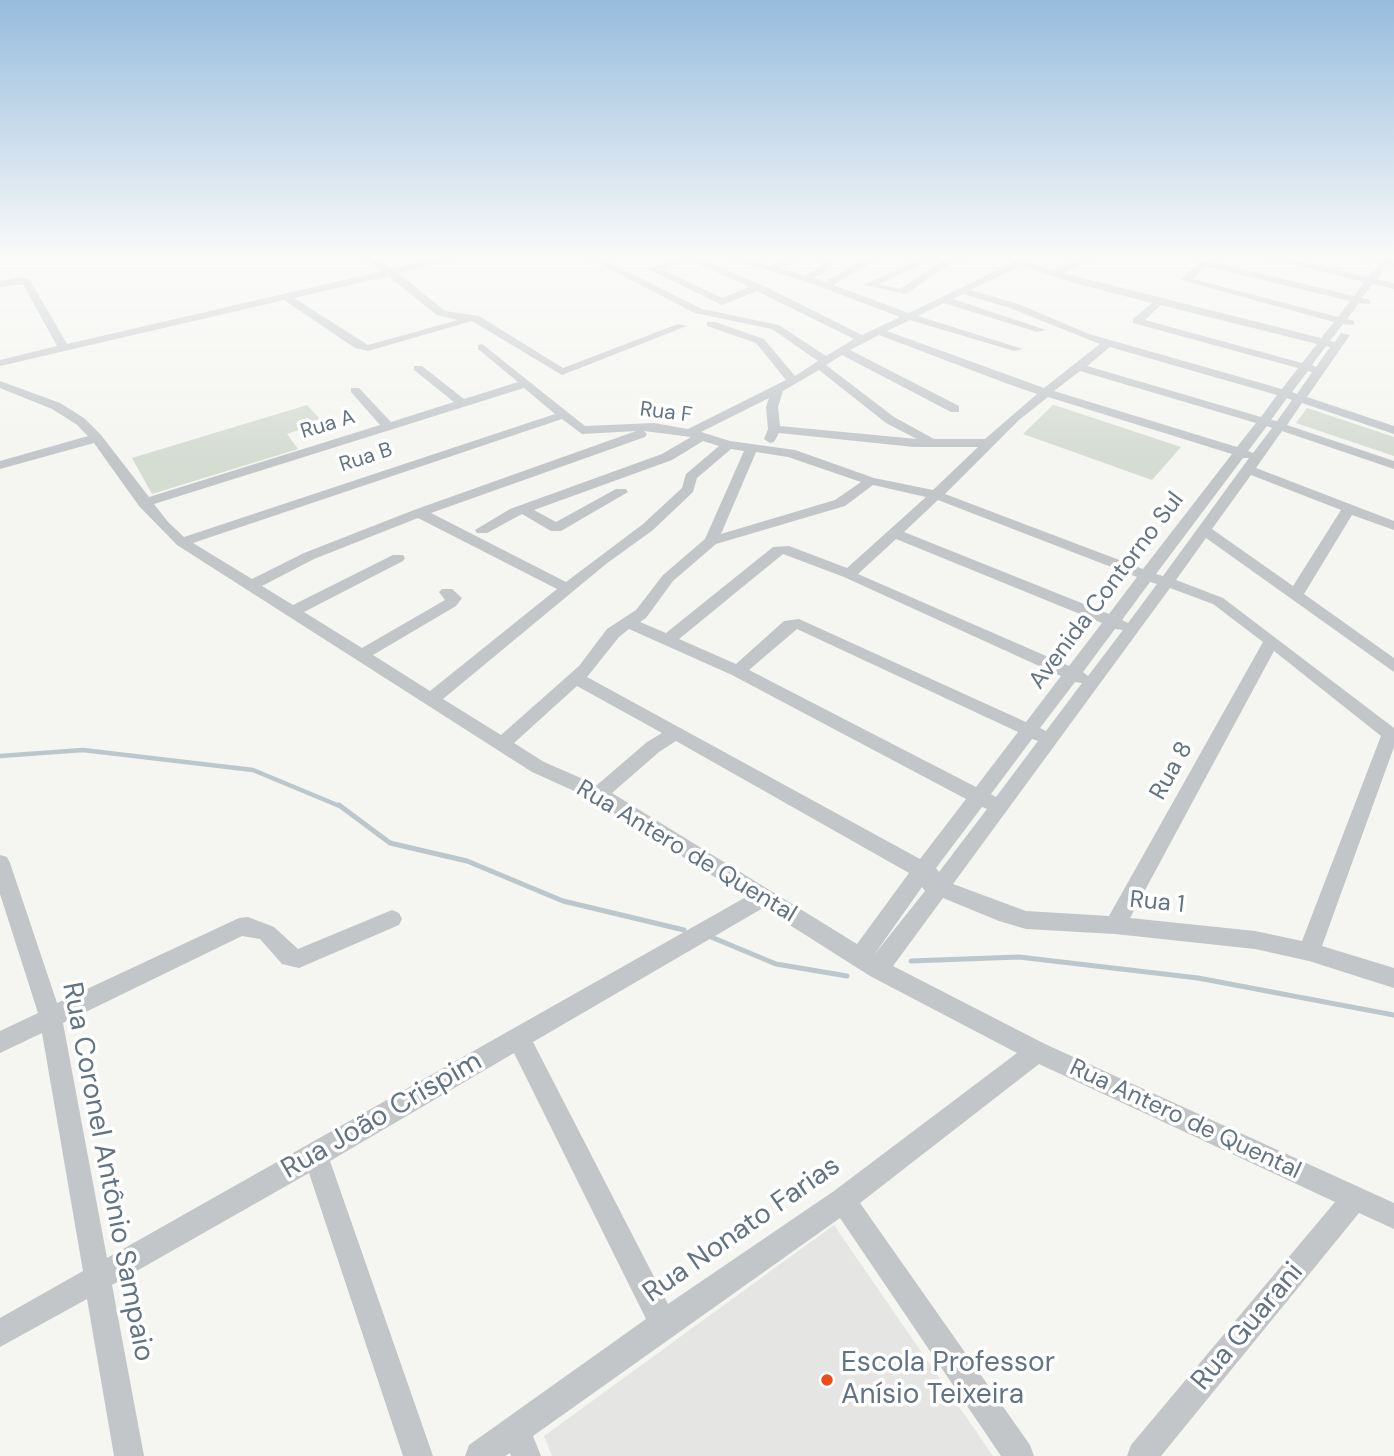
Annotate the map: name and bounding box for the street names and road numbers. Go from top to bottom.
street label: Rua F [638,397,694,429]
street label: Rua A [298,405,358,445]
street label: Rua B [336,438,396,478]
street label: Avenida Contorno Sul [1024,487,1190,695]
street label: Rua 8 [1144,737,1200,805]
street label: Rua Antero de Quental [571,775,801,929]
street label: Rua 1 [1128,886,1186,920]
street label: Rua Coronel Antônio Sampaio [54,980,160,1364]
street label: Rua João Crispim [276,1045,488,1187]
street label: Rua Antero de Quental [1065,1054,1305,1186]
street label: Rua Nonato Farias [637,1150,847,1310]
street label: Rua Guarani [1185,1256,1311,1398]

